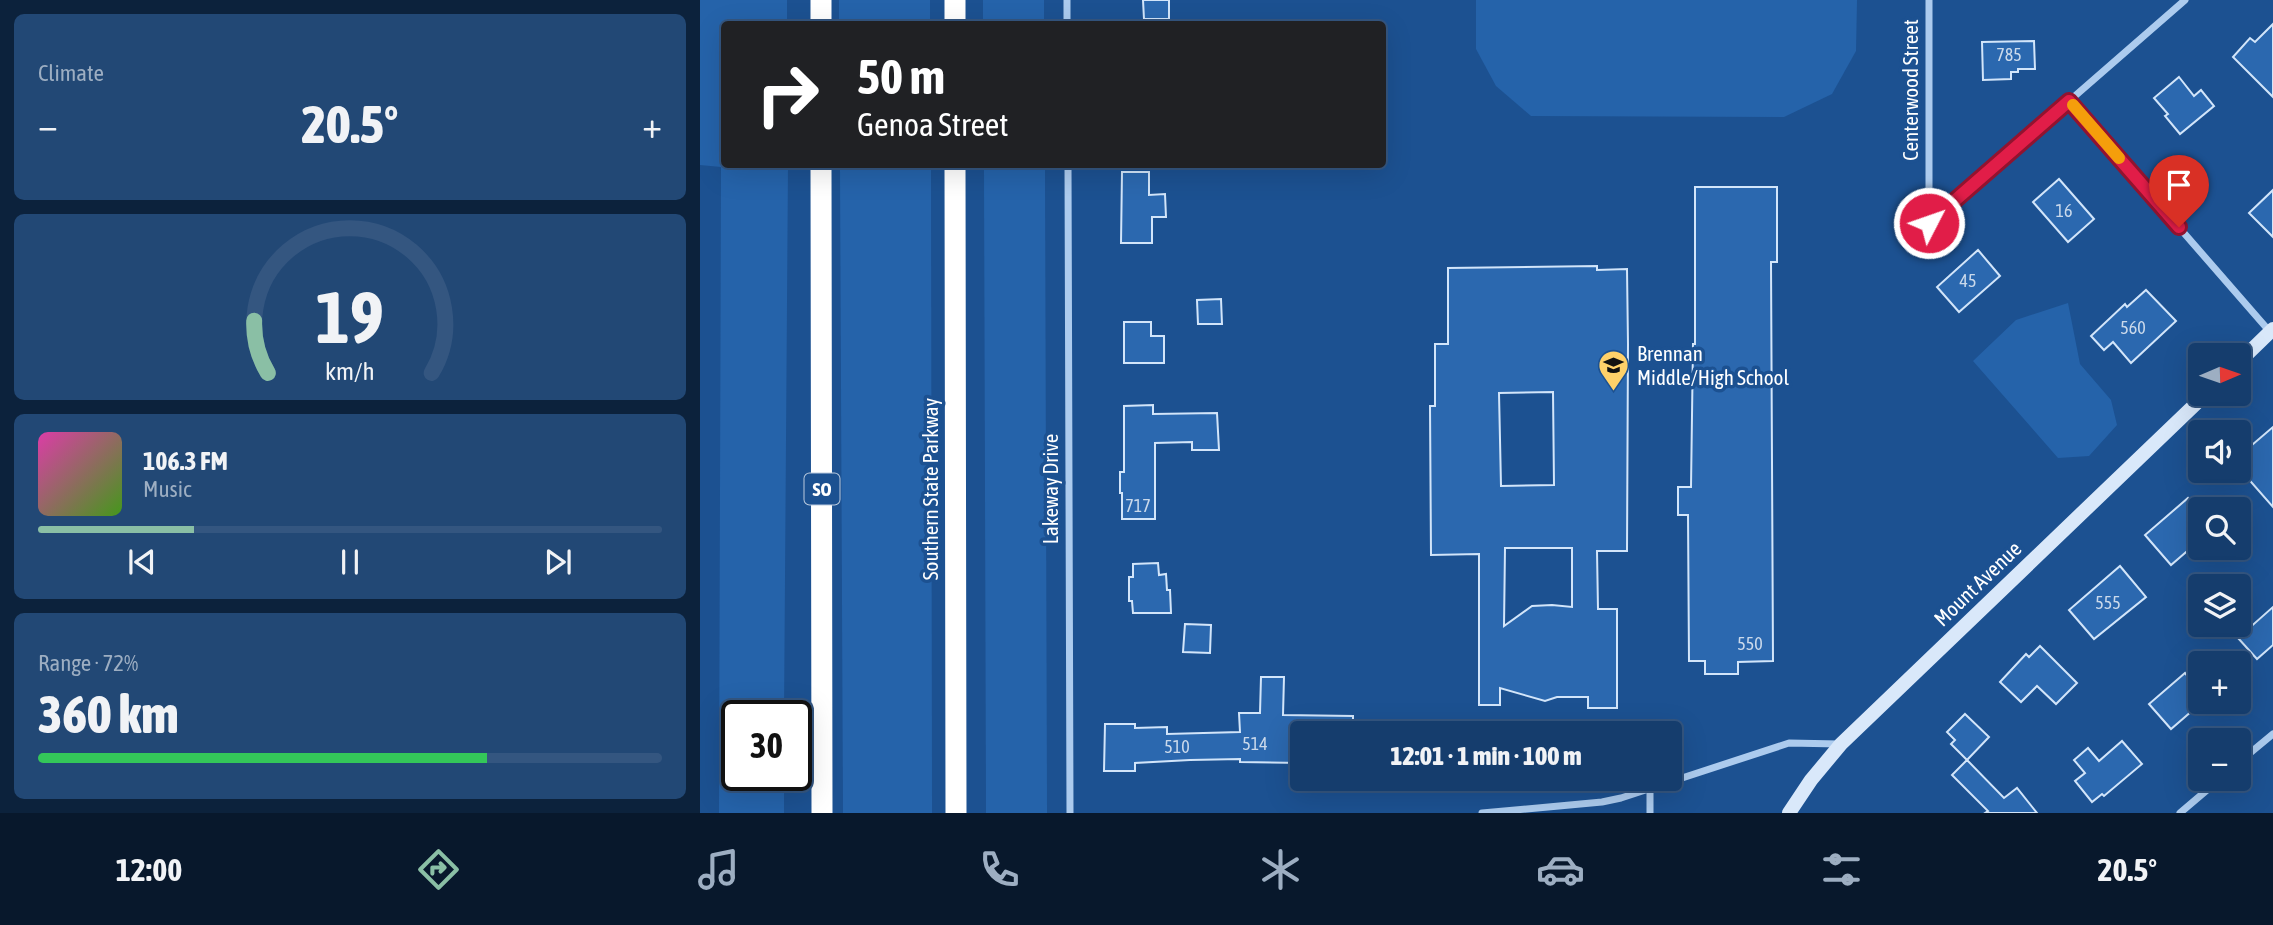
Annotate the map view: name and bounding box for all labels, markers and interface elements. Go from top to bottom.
street label: Centerwood Street [1898,19,1922,161]
house number: 785 [1996,44,2022,65]
text: 50 m [857,48,945,104]
icon: right [742,49,833,140]
text: Climate [38,60,104,86]
text: 20.5° [302,94,398,154]
text: − [38,103,58,146]
text: + [642,103,662,146]
text: Genoa Street [857,106,1009,143]
pin [2149,155,2209,227]
icon: arrive [2160,166,2198,204]
position arrow [1892,186,1966,260]
house number: 16 [2056,200,2072,221]
house number: 45 [1960,270,1976,291]
text: 19 [316,275,384,358]
house number: 560 [2120,317,2146,338]
place label: Brennan Middle/High School [1637,341,1789,389]
north arrow [2188,343,2250,406]
map controls [2188,343,2251,791]
school or university icon: Brennan Middle/High School [1597,349,1631,393]
text: km/h [325,356,375,384]
street label: Southern State Parkway [918,397,942,580]
button: sound [2188,420,2251,483]
street label: Lakeway Drive [1038,434,1062,544]
text: 106.3 FM [143,446,228,476]
road number: SO [804,474,840,504]
text: Music [143,476,191,502]
house number: 717 [1125,495,1151,516]
button: search [2188,497,2251,560]
street label: Mount Avenue [1929,536,2026,631]
icon: previous [123,543,161,581]
icon: pause [331,543,369,581]
icon: next [539,543,577,581]
button: layers [2188,574,2251,637]
house number: 555 [2095,592,2121,613]
house number: 550 [1737,633,1763,654]
text: Range · 72% [38,650,138,676]
button: + [2188,651,2251,714]
text: 360 km [38,684,179,744]
speed limit sign: 30 [721,700,812,791]
button: − [2188,728,2251,791]
house number: 514 [1242,733,1268,754]
house number: 510 [1164,736,1190,757]
text: 12:01 · 1 min · 100 m [1390,741,1582,771]
icon: directions [414,845,463,894]
icon: music [694,845,743,894]
icon: phone [975,845,1024,894]
icon: climate [1256,845,1305,894]
icon: car [1536,845,1585,894]
icon: filters [1817,845,1866,894]
text: 12:00 [116,851,182,888]
text: 20.5° [2097,851,2157,888]

